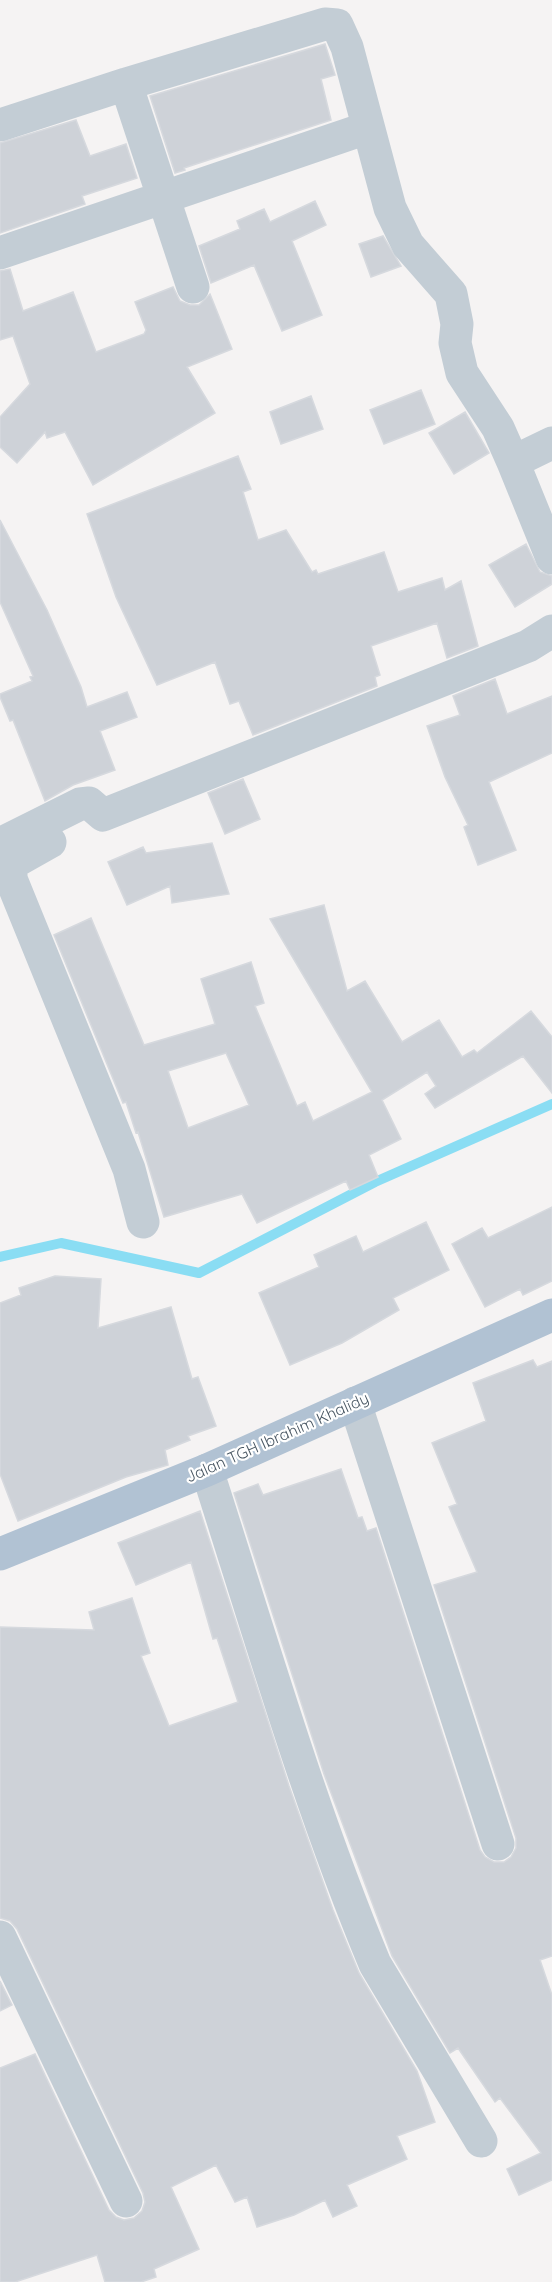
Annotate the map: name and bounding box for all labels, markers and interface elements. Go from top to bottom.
street label: Jalan TGH Ibrahim Khalidy [182,1387,372,1487]

